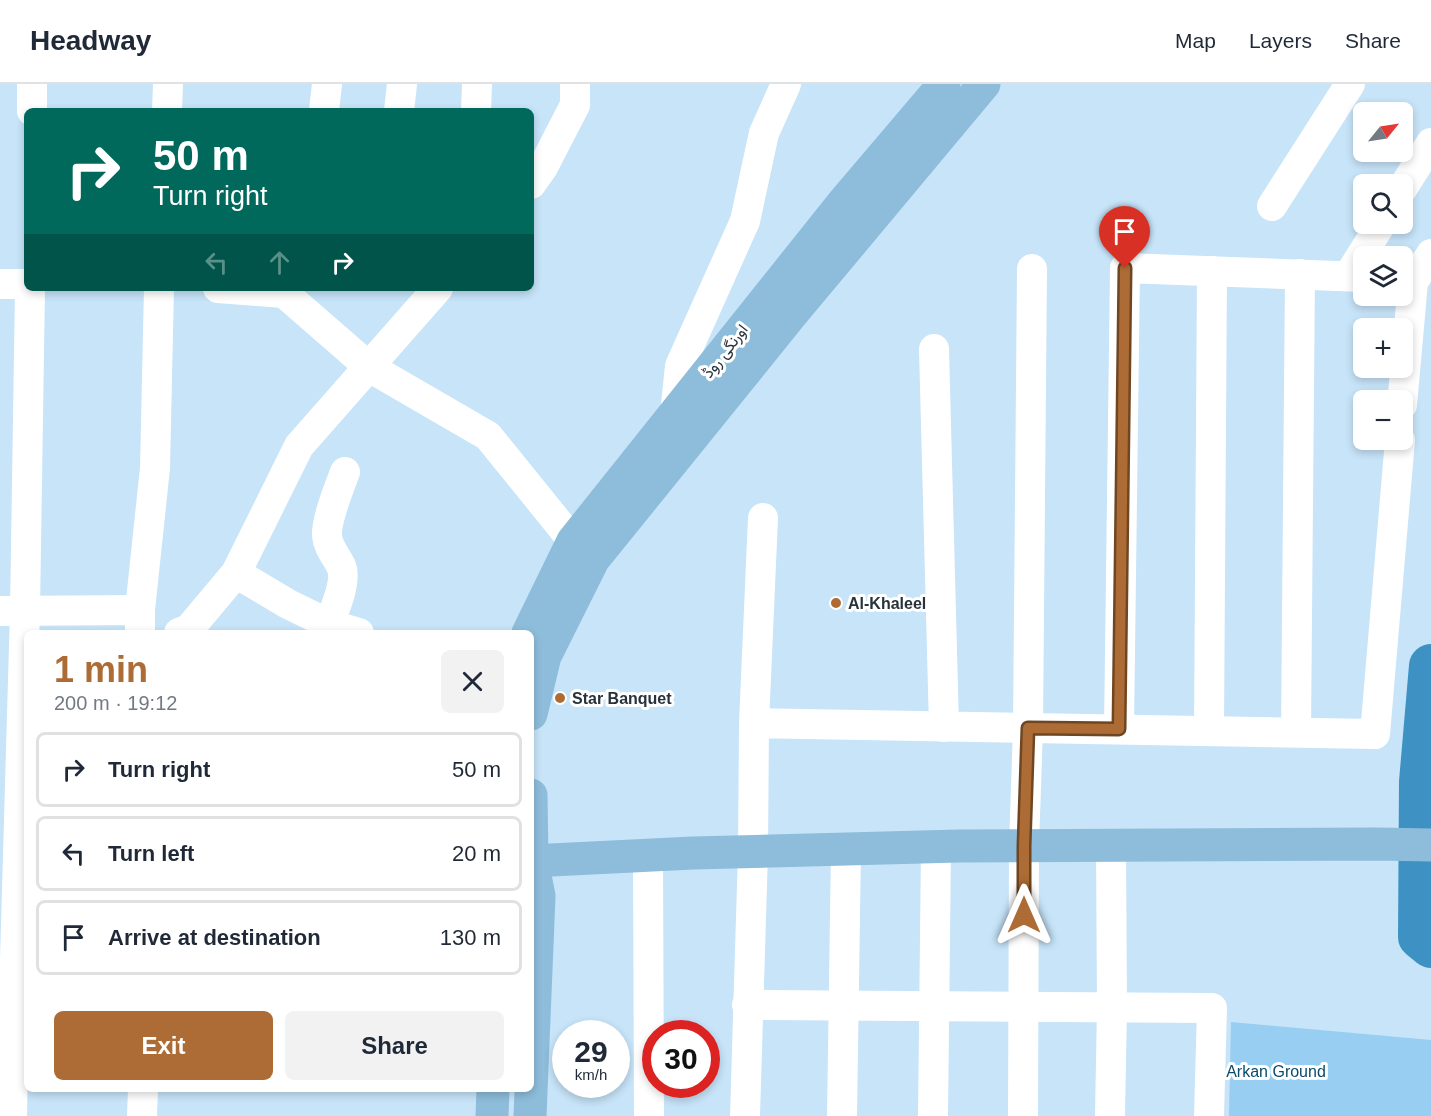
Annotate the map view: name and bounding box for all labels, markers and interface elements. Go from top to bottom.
text: Headway [30,25,151,56]
text: Map [1175,29,1216,52]
text: Layers [1249,29,1312,52]
text: Share [1345,29,1401,52]
north arrow [1353,102,1413,162]
map controls [1353,102,1413,450]
icon: right [54,132,132,210]
text: 50 m [153,132,249,179]
button: search [1353,174,1413,234]
text: Turn right [153,181,268,211]
pin [1099,206,1150,268]
icon: arrive [1108,215,1141,248]
icon: left [200,246,233,279]
icon: ahead [263,246,296,279]
icon: right [326,246,359,279]
button: layers [1353,246,1413,306]
button: + [1353,318,1413,378]
street label: اورنگی روڈ [699,321,753,382]
button: − [1353,390,1413,450]
place label: Al-Khaleel [848,595,926,612]
marker: Al-Khaleel [829,596,843,610]
text: 1 min [54,649,148,690]
button: close [441,650,504,713]
place label: Star Banquet [572,690,672,707]
marker: Star Banquet [553,691,567,705]
text: 200 m · 19:12 [54,692,177,714]
icon: right [57,753,90,786]
text: Turn right [108,757,210,782]
text: 50 m [452,757,501,782]
icon: left [57,837,90,870]
text: Turn left [108,841,194,866]
text: 20 m [452,841,501,866]
position arrow [992,883,1056,947]
icon: arrive [57,921,90,954]
text: Arrive at destination [108,925,321,950]
text: 130 m [440,925,501,950]
button: Exit [54,1011,273,1080]
button: Share [285,1011,504,1080]
speed limit sign: 30 [642,1020,720,1098]
text: 29 [574,1035,608,1068]
park label: Arkan Ground [1226,1063,1326,1080]
text: km/h [575,1066,607,1083]

